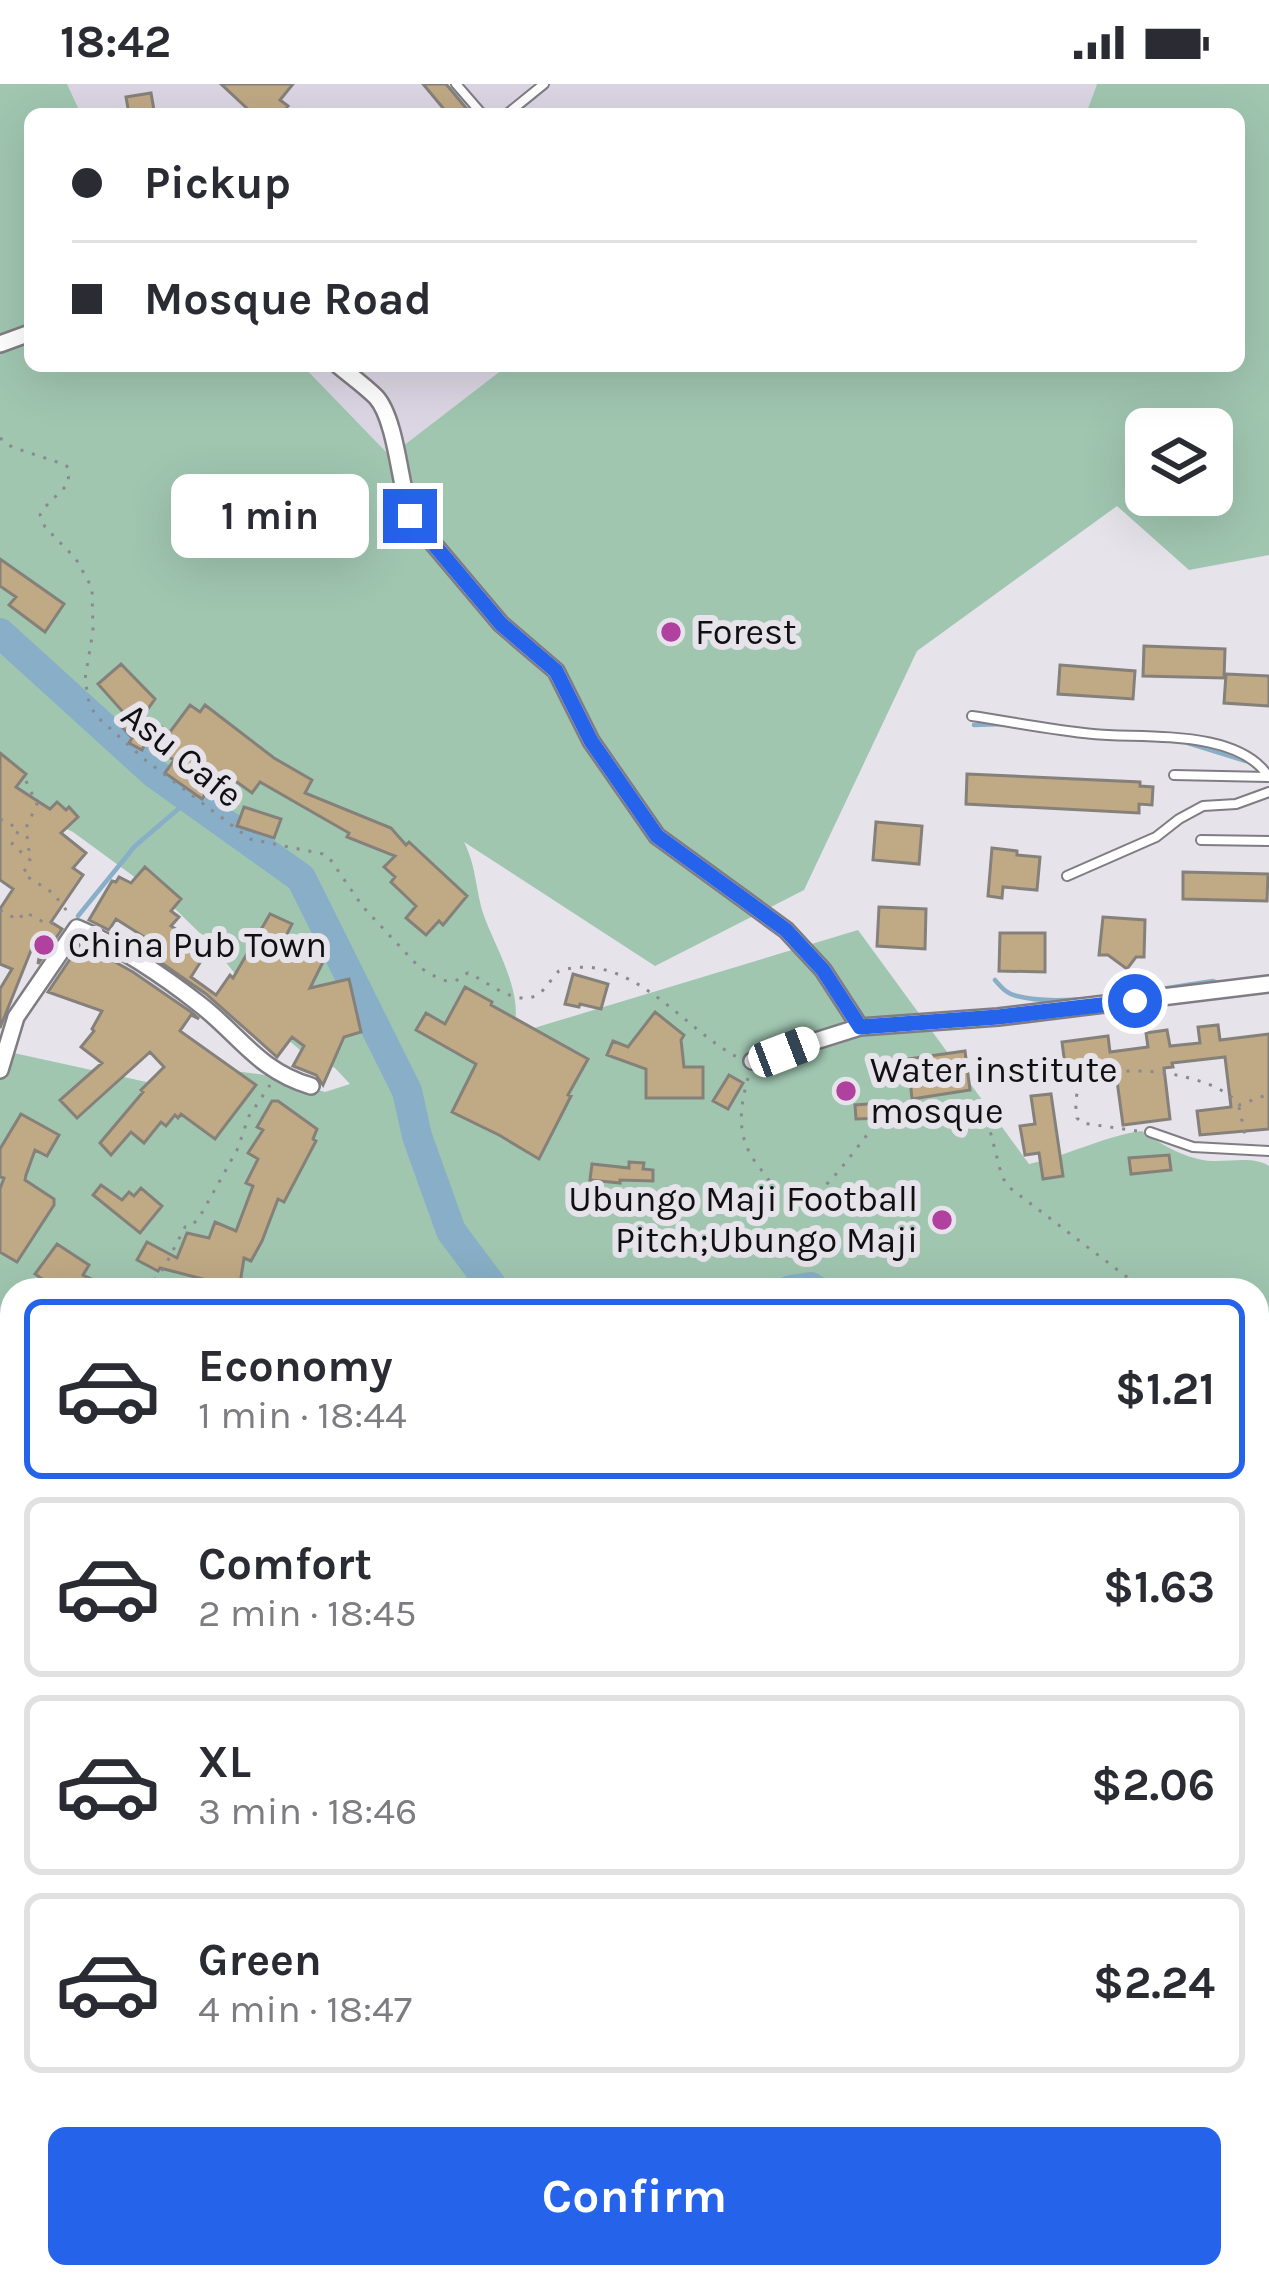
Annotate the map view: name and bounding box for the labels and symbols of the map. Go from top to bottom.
callout: 1 min [170,474,368,558]
route end [383,489,437,543]
place label: Forest [695,611,796,653]
marker: Forest [658,619,684,645]
street label: Asu Cafe [113,694,251,816]
place label: China Pub Town [68,924,327,966]
marker: China Pub Town [31,932,57,958]
route start [1108,974,1162,1028]
car [744,1022,824,1082]
place label: Water institute mosque [870,1049,1117,1132]
marker: Water institute mosque [833,1078,859,1104]
place label: Ubungo Maji Football Pitch;Ubungo Maji [568,1178,918,1261]
marker: Ubungo Maji Football Pitch;Ubungo Maji [929,1207,955,1233]

